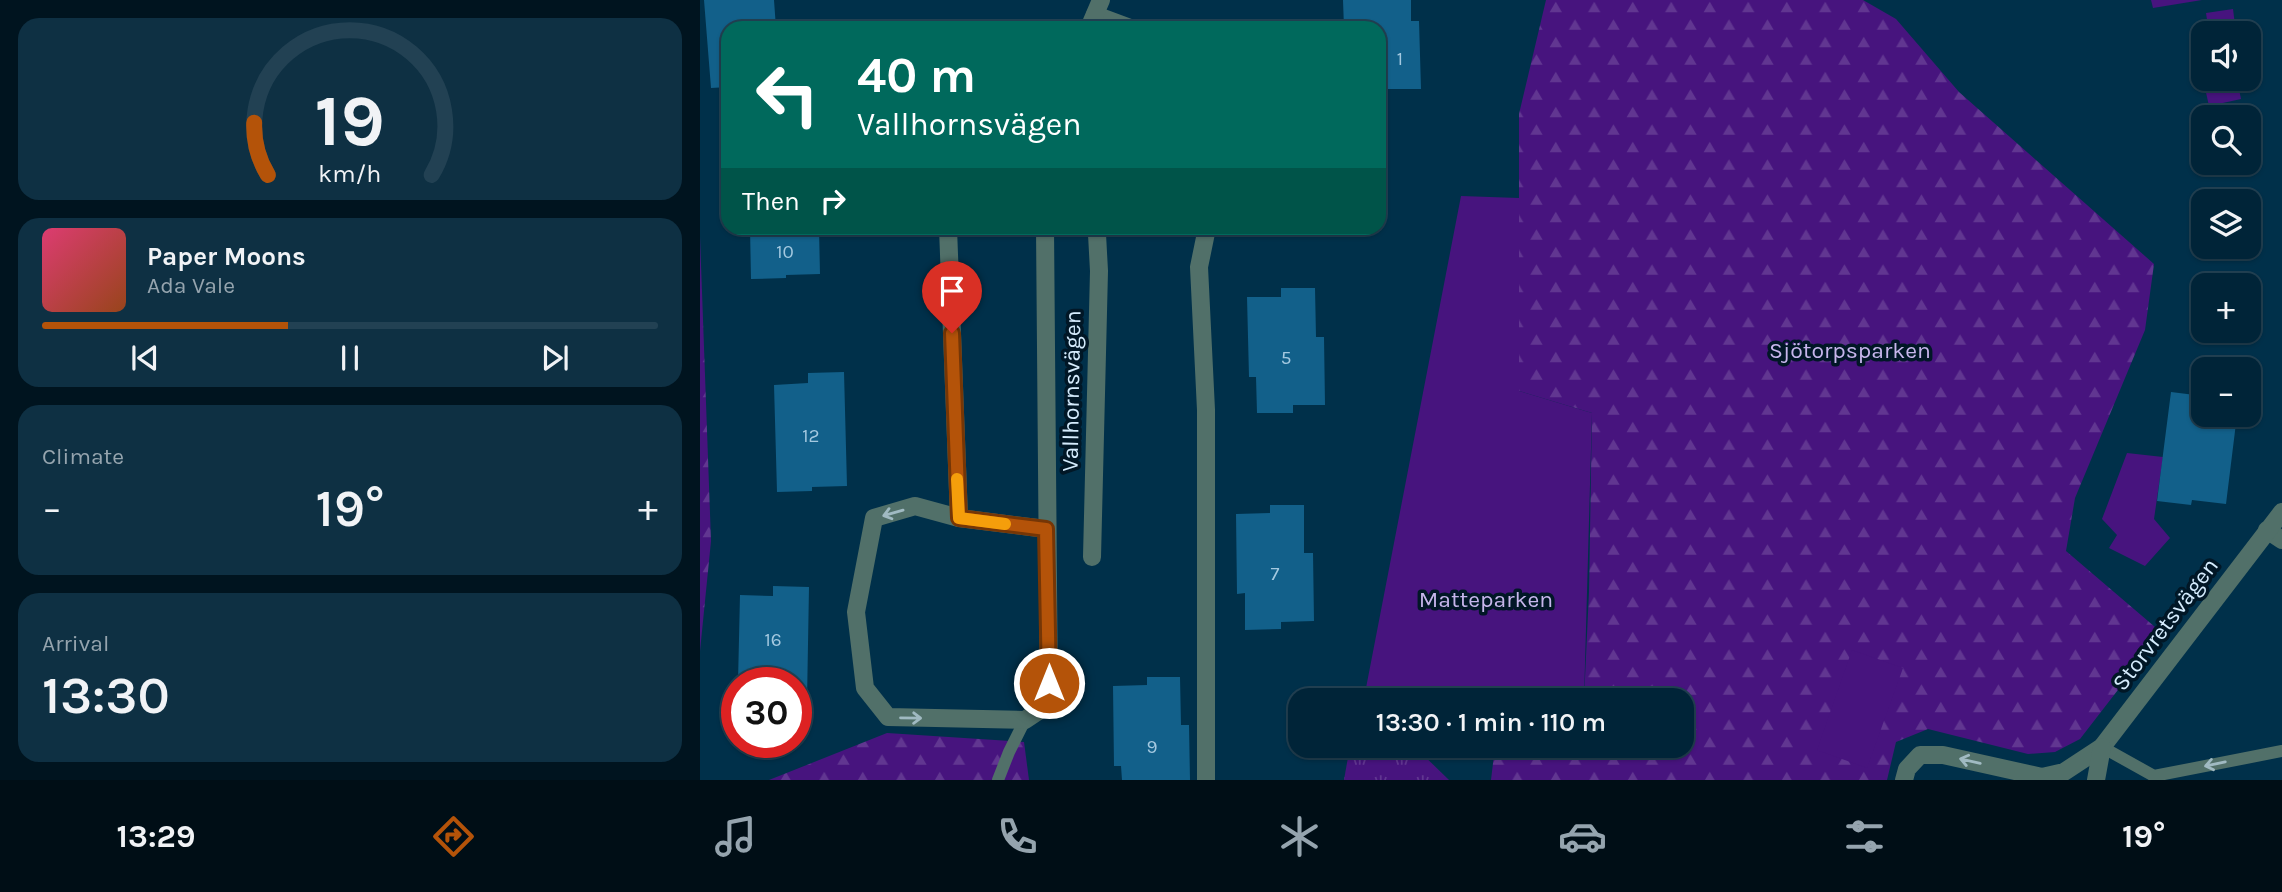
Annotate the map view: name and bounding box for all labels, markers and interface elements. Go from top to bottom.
map controls [2191,21,2261,427]
button: sound [2191,21,2261,91]
text: 40 m [857,47,976,104]
house number: 1 [1397,48,1403,70]
icon: left [742,49,833,140]
text: 19 [315,78,385,163]
button: search [2191,105,2261,175]
text: Vallhornsvägen [857,106,1082,143]
text: km/h [318,159,382,188]
icon: right [814,182,852,220]
text: Then [742,186,800,217]
button: layers [2191,189,2261,259]
text: Paper Moons [147,241,306,272]
house number: 10 [776,241,794,263]
pin [922,261,982,333]
text: Ada Vale [147,272,235,299]
icon: arrive [933,272,971,310]
button: + [2191,273,2261,343]
street label: Vallhornsvägen [1057,310,1086,472]
park label: Sjötorpsparken [1769,337,1931,364]
icon: previous [126,339,164,377]
icon: pause [331,339,369,377]
icon: next [536,339,574,377]
house number: 5 [1281,347,1291,369]
button: − [2191,357,2261,427]
house number: 12 [802,425,820,447]
text: Climate [42,443,124,470]
text: 19° [316,478,384,539]
text: − [42,486,62,531]
text: + [638,486,658,531]
one-way arrow [882,507,904,520]
street label: Storvretsvägen [2107,553,2224,696]
house number: 7 [1271,563,1280,585]
park label: Matteparken [1419,586,1553,613]
house number: 16 [764,629,782,651]
text: Arrival [42,630,109,657]
position arrow [1012,646,1086,720]
text: 13:30 [42,665,170,726]
speed limit sign: 30 [721,667,812,758]
text: 13:30 · 1 min · 110 m [1376,707,1606,738]
one-way arrow [899,711,922,724]
house number: 9 [1146,736,1158,758]
one-way arrow [1959,754,1982,767]
one-way arrow [2204,758,2227,772]
icon: directions [429,812,478,861]
icon: music [711,812,760,861]
icon: phone [993,812,1042,861]
icon: climate [1275,812,1324,861]
icon: car [1558,812,1607,861]
icon: filters [1840,812,1889,861]
text: 13:29 [117,818,195,855]
text: 19° [2122,818,2165,855]

